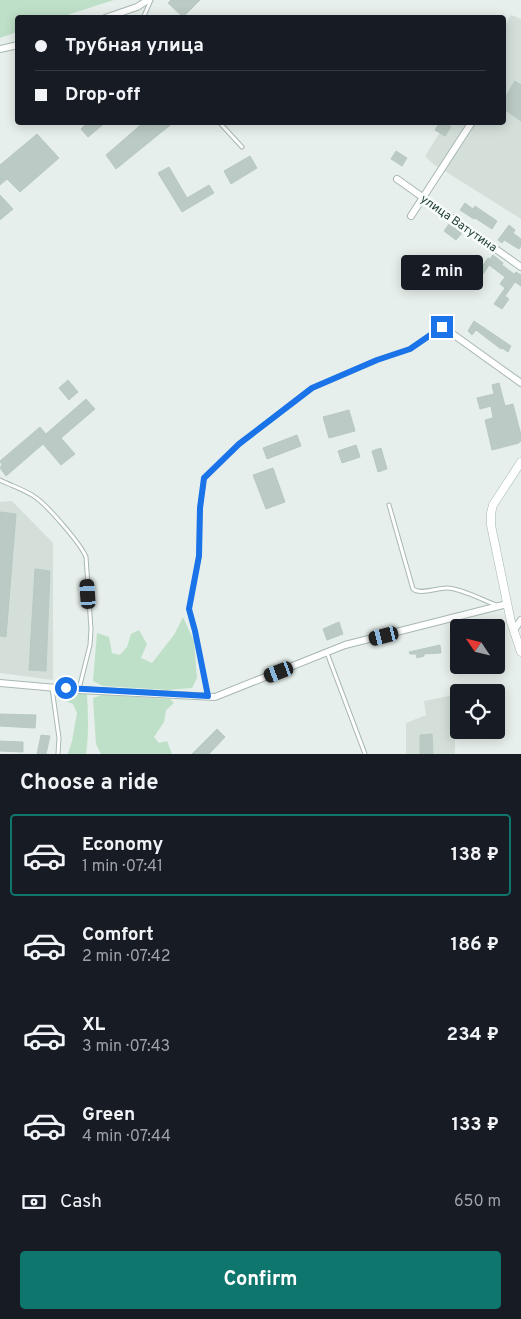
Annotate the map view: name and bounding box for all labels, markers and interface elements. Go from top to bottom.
text: Трубная улица [65,34,204,58]
text: Drop-off [65,83,140,107]
street label: улица Ватутина [417,191,500,256]
callout: 2 min [401,255,483,290]
text: 2 min [421,262,463,282]
route end [431,316,453,338]
car [79,579,96,609]
north arrow [450,619,505,674]
map controls [450,619,505,739]
car [367,625,400,647]
car [262,660,295,684]
route start [55,677,77,699]
button: locate [450,684,505,739]
text: Choose a ride [20,770,158,797]
icon: car [22,833,67,878]
text: Economy [82,833,163,857]
text: 138 ₽ [451,843,499,867]
text: 1 min · 07:41 [82,857,163,877]
icon: car [22,923,67,968]
text: Comfort [82,923,154,947]
text: 186 ₽ [451,933,499,957]
text: 2 min · 07:42 [82,947,171,967]
icon: car [22,1013,67,1058]
text: XL [82,1013,105,1037]
text: 234 ₽ [447,1023,499,1047]
text: 3 min · 07:43 [82,1037,170,1057]
icon: car [22,1103,67,1148]
text: Green [82,1103,135,1127]
text: 133 ₽ [451,1113,499,1137]
text: 4 min · 07:44 [82,1127,171,1147]
icon: cash [20,1188,48,1216]
text: Cash [60,1190,102,1214]
text: 650 m [454,1192,501,1212]
button: Confirm [20,1251,501,1309]

